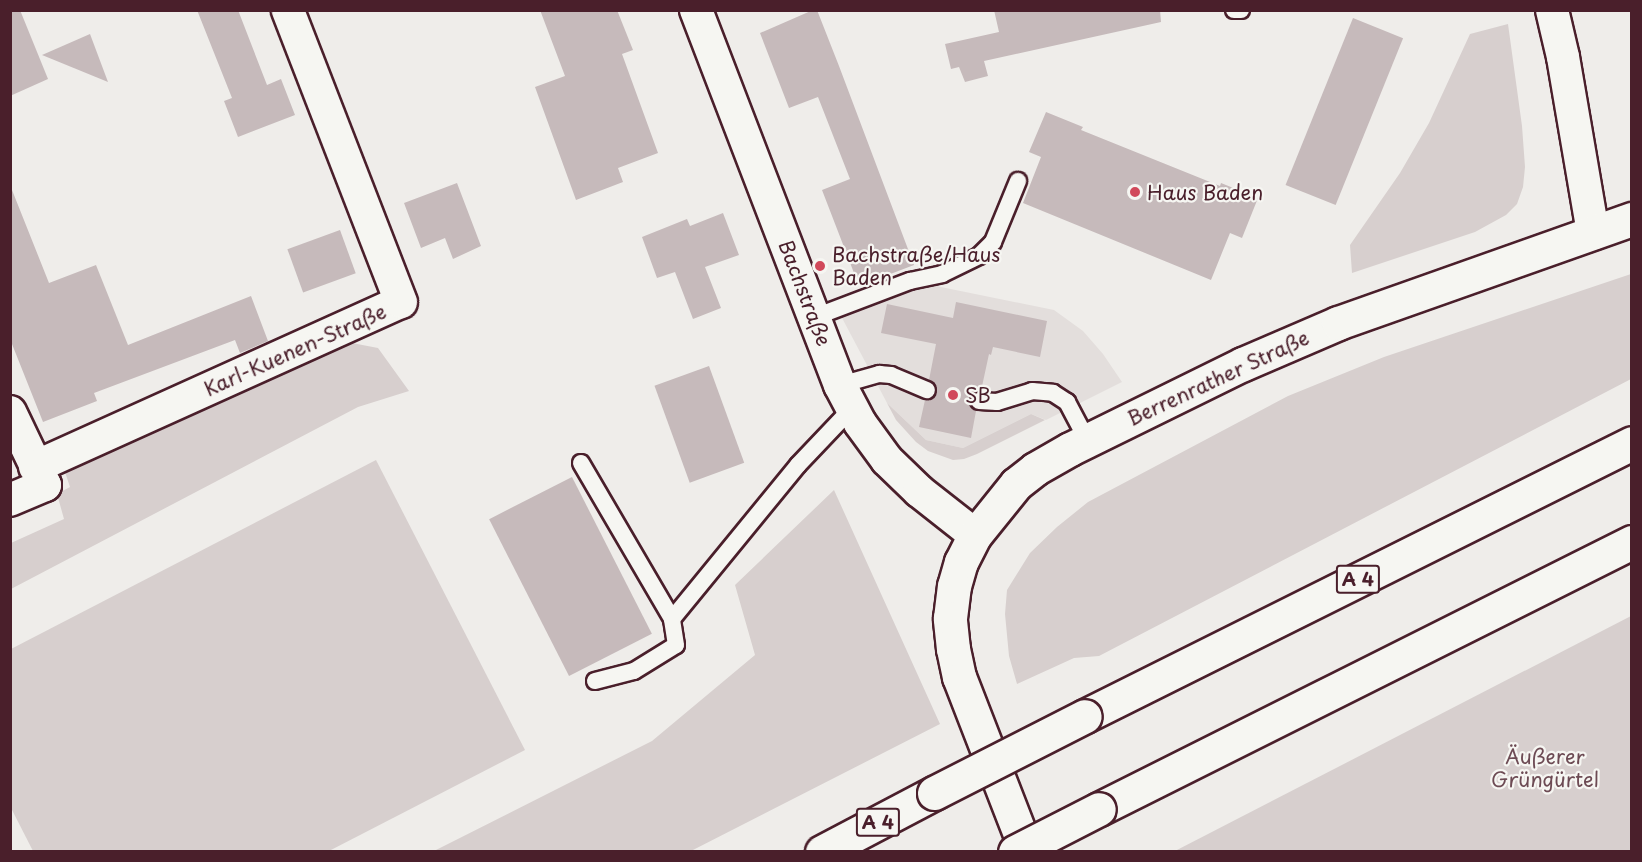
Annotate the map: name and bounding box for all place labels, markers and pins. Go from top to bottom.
place label: Haus Baden [1147,180,1262,204]
marker: Haus Baden [1128,185,1142,199]
place label: Bachstraße/Haus Baden [832,243,1000,290]
marker: Bachstraße/Haus Baden [813,259,827,273]
place label: SB [965,383,991,407]
marker: SB [946,388,960,402]

